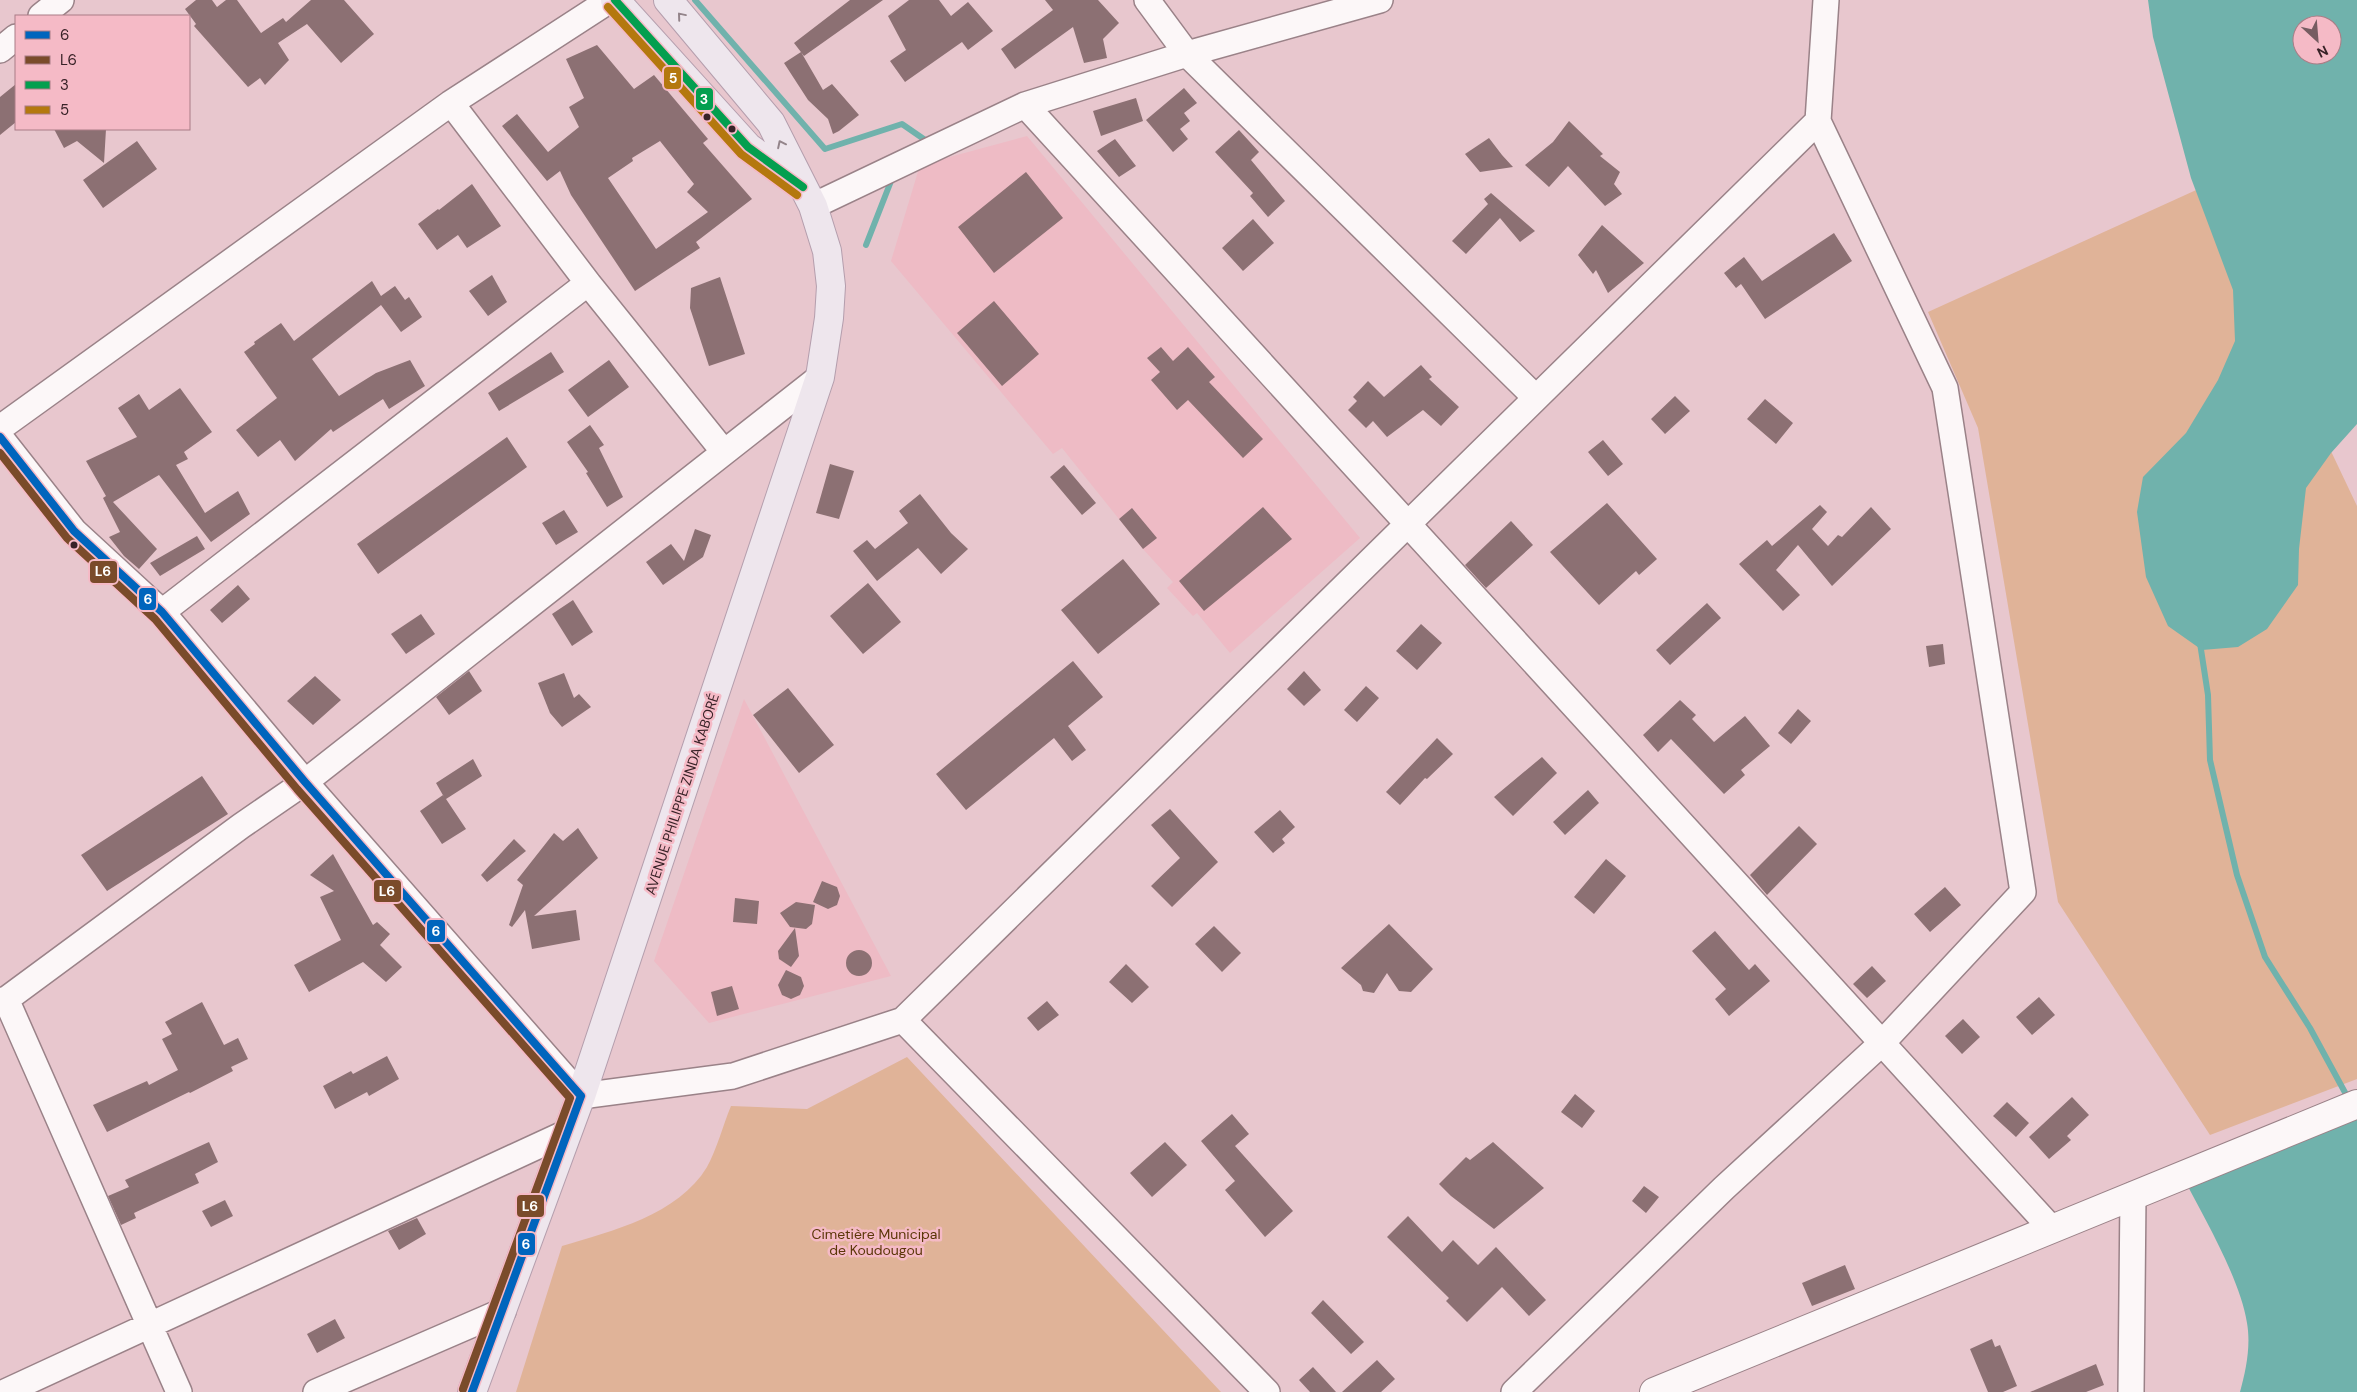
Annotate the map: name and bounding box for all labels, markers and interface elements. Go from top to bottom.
one-way arrow [678,13,687,22]
legend [15,15,190,130]
north arrow [2292,15,2342,65]
text: 6 [60,25,69,45]
text: N [2314,41,2331,62]
text: L6 [60,50,77,70]
line badge: 5 [663,66,682,90]
text: 5 [669,69,677,87]
text: 3 [60,75,69,95]
line badge: 3 [695,87,714,111]
text: 3 [700,90,708,108]
text: 5 [60,100,69,120]
unlabelled marker [702,112,712,122]
unlabelled marker [727,124,737,134]
one-way arrow [777,140,788,149]
unlabelled marker [69,540,79,550]
line badge: L6 [89,560,118,584]
text: L6 [95,562,111,580]
line badge: 6 [138,587,157,611]
text: 6 [144,590,153,608]
street label: AVENUE PHILIPPE ZINDA KABORÉ [641,691,723,897]
line badge: L6 [373,879,402,903]
text: L6 [379,882,395,900]
line badge: 6 [426,919,446,943]
text: 6 [432,922,441,940]
line badge: L6 [516,1194,545,1218]
text: L6 [522,1197,538,1215]
park label: Cimetière Municipal de Koudougou [811,1225,941,1259]
line badge: 6 [517,1232,536,1256]
text: 6 [522,1235,531,1253]

